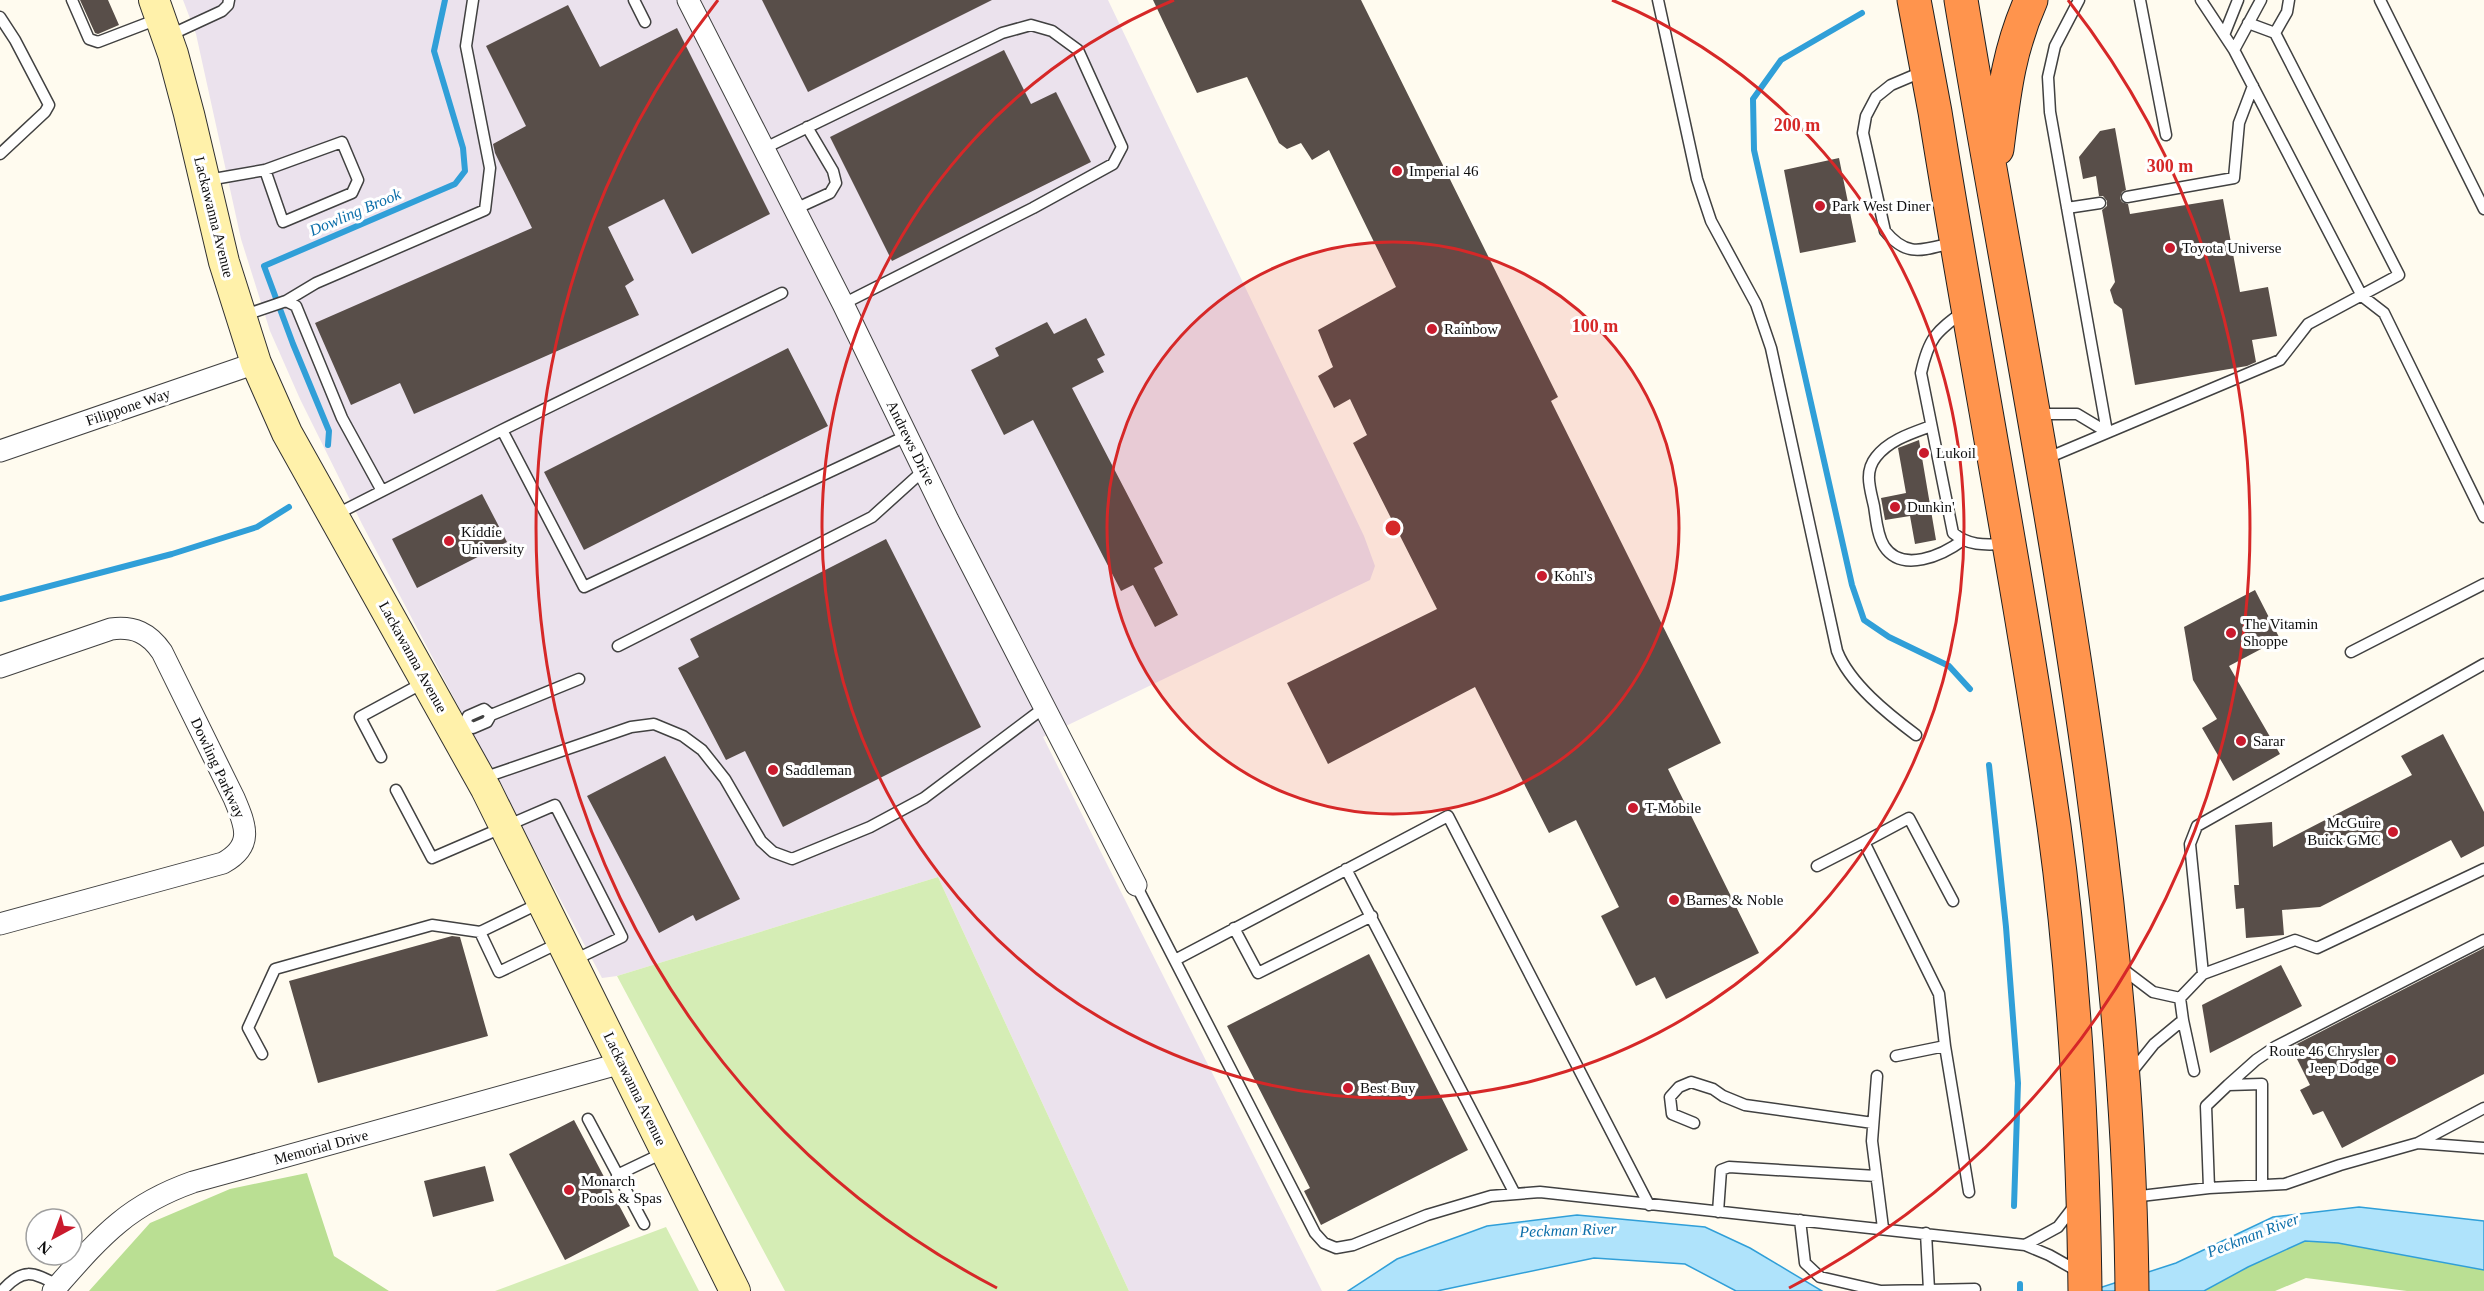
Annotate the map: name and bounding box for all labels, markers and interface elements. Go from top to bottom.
text: 200 m [1774,115,1820,135]
street label: Lackawanna Avenue [191,155,237,280]
text: 300 m [2147,156,2193,176]
place label: Imperial 46 [1409,163,1479,179]
marker: Imperial 46 [1390,164,1404,178]
water label: Dowling Brook [306,185,404,240]
place label: Park West Diner [1832,198,1931,214]
marker: Park West Diner [1813,199,1827,213]
place label: Toyota Universe [2182,240,2282,256]
marker: Toyota Universe [2163,241,2177,255]
text: 100 m [1572,316,1618,336]
place label: Rainbow [1444,321,1498,337]
marker: Rainbow [1425,322,1439,336]
street label: Filippone Way [84,385,173,429]
street label: Andrews Drive [884,398,939,488]
place label: Lukoil [1936,445,1976,461]
marker: Lukoil [1917,446,1931,460]
place label: Dunkin' [1907,499,1955,515]
marker: Dunkin' [1888,500,1902,514]
centre of rings [1383,518,1403,538]
place label: Kiddie University [461,524,525,557]
marker: Kiddie University [442,534,456,548]
place label: Kohl's [1554,568,1593,584]
marker: Kohl's [1535,569,1549,583]
street label: Lackawanna Avenue [376,599,450,716]
place label: The Vitamin Shoppe [2243,616,2319,649]
marker: The Vitamin Shoppe [2224,626,2238,640]
street label: Dowling Parkway [188,715,248,821]
place label: Sarar [2253,733,2285,749]
marker: Sarar [2234,734,2248,748]
place label: Saddleman [785,762,852,778]
marker: Saddleman [766,763,780,777]
place label: T-Mobile [1645,800,1701,816]
marker: T-Mobile [1626,801,1640,815]
place label: McGuire Buick GMC [2307,815,2381,848]
marker: McGuire Buick GMC [2386,825,2400,839]
place label: Barnes & Noble [1686,892,1784,908]
marker: Barnes & Noble [1667,893,1681,907]
street label: Lackawanna Avenue [601,1030,670,1149]
place label: Route 46 Chrysler Jeep Dodge [2269,1043,2379,1076]
marker: Route 46 Chrysler Jeep Dodge [2384,1053,2398,1067]
place label: Best Buy [1360,1080,1416,1096]
marker: Best Buy [1341,1081,1355,1095]
street label: Memorial Drive [272,1127,370,1167]
place label: Monarch Pools & Spas [581,1173,662,1206]
marker: Monarch Pools & Spas [562,1183,576,1197]
north arrow [24,1207,84,1267]
water label: Peckman River [2204,1209,2302,1261]
water label: Peckman River [1518,1220,1618,1240]
text: N [34,1237,54,1258]

